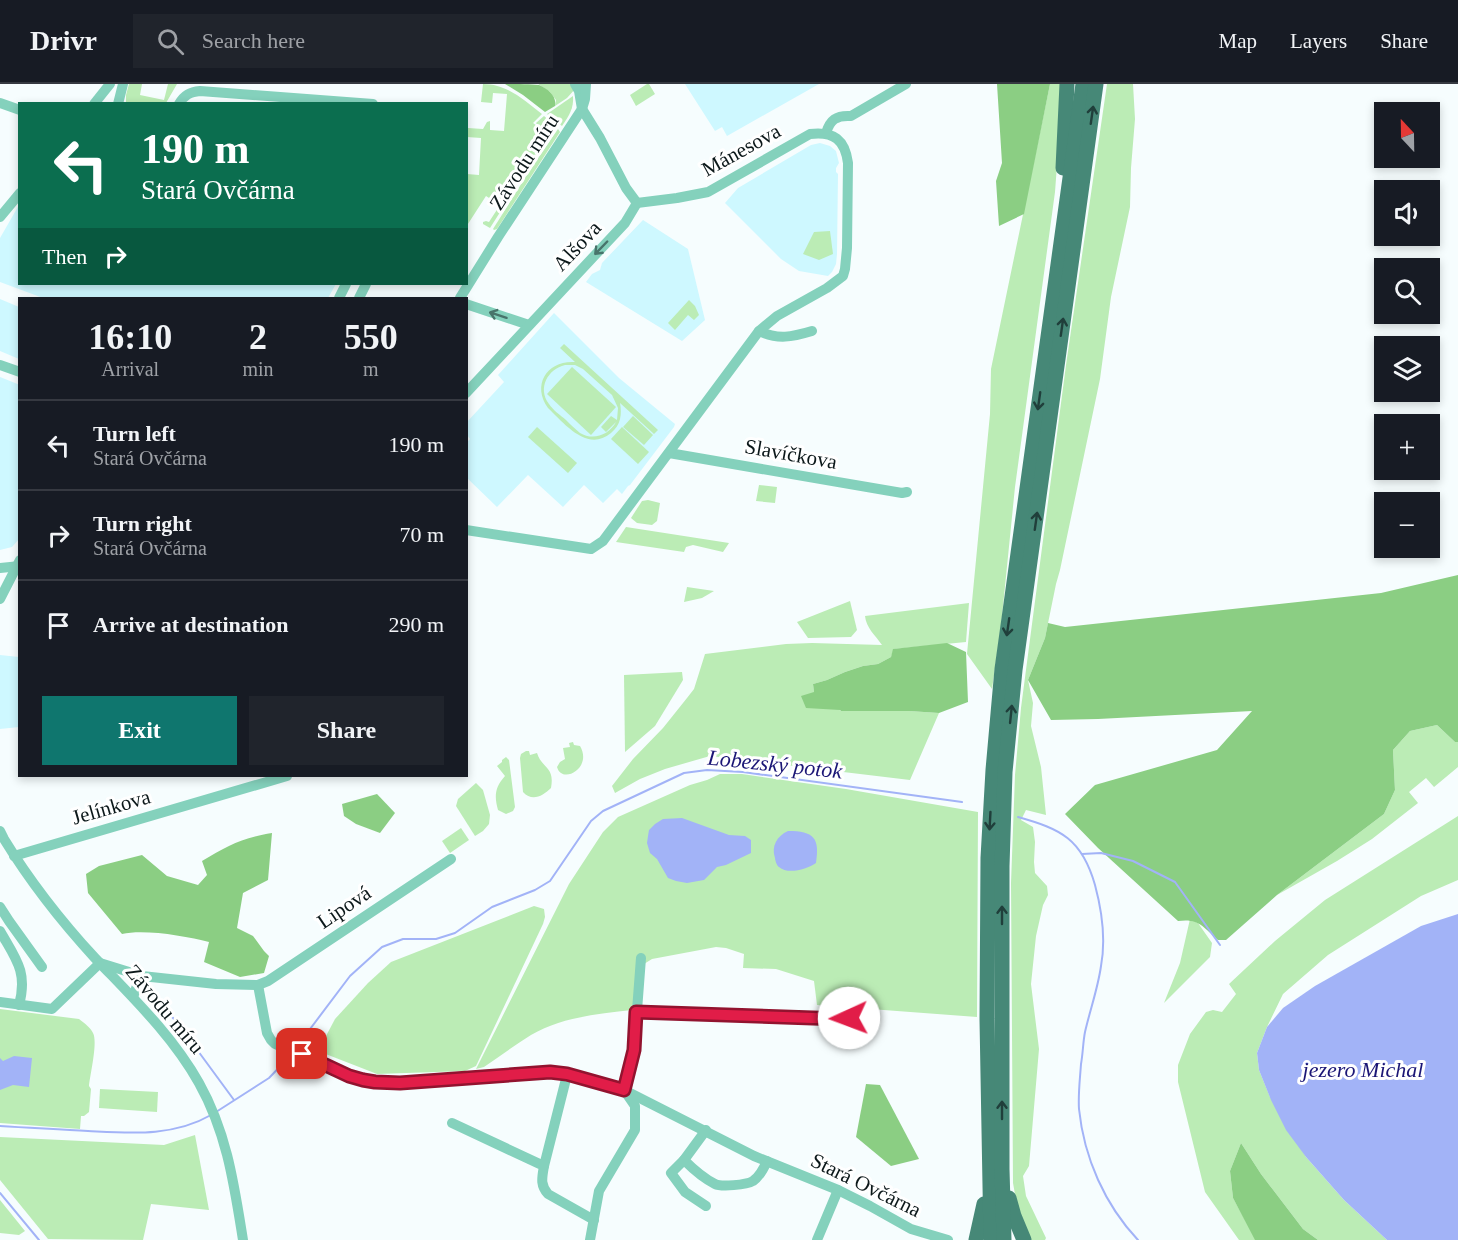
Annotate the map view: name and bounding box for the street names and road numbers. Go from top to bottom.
street label: Závodu míru [484,109,564,214]
street label: Mánesova [697,118,785,181]
street label: Alšova [548,216,607,276]
street label: Slavíčkova [743,434,840,474]
street label: Jelínkova [69,784,154,830]
street label: Lipová [313,880,376,934]
street label: Závodu míru [121,960,210,1059]
street label: Stará Ovčárna [807,1148,926,1222]

